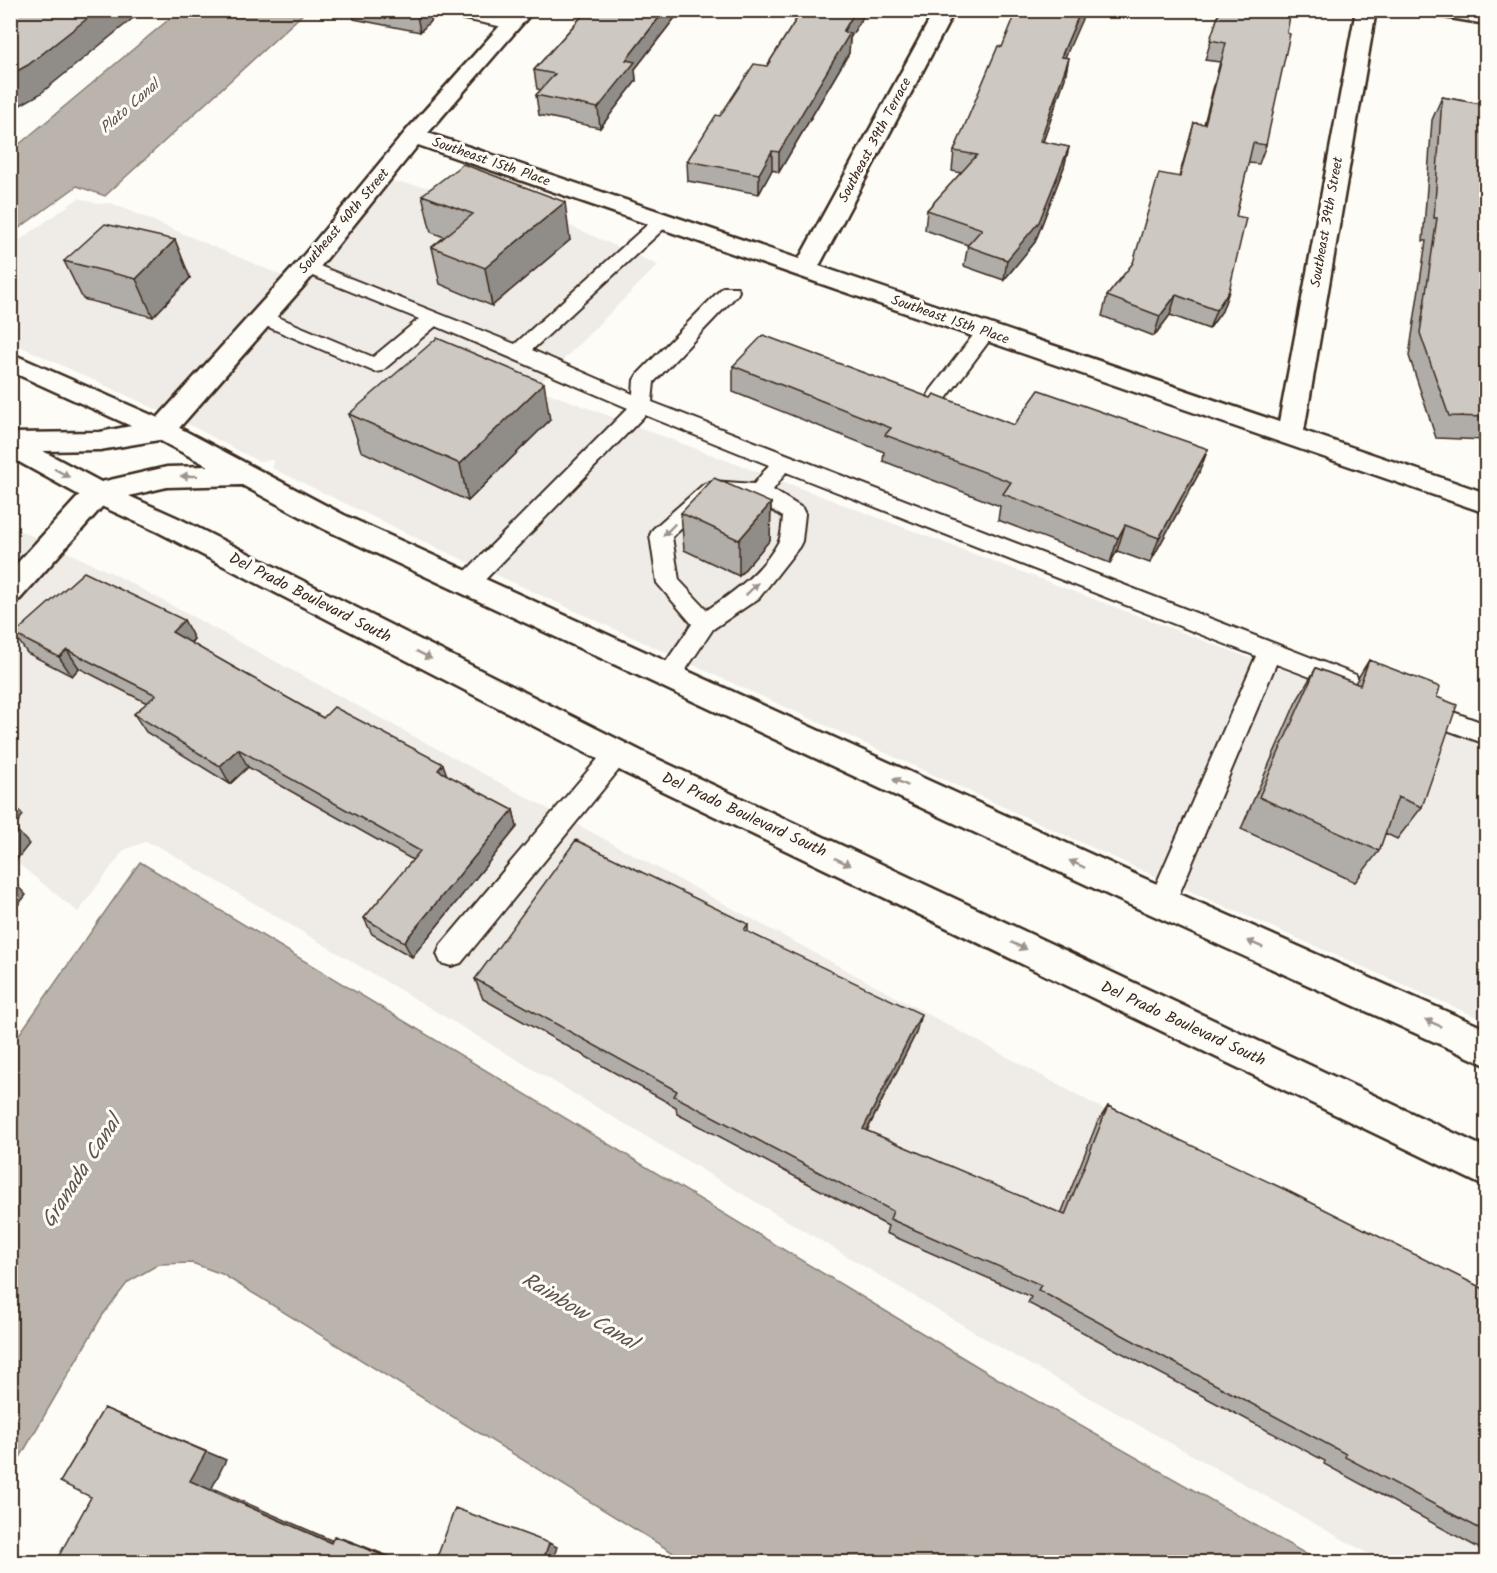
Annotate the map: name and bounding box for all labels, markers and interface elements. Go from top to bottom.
water label: Plato Canal [95,72,168,140]
street label: Southeast 39th Terrace [833,73,918,206]
street label: Southeast 15th Place [429,131,554,193]
street label: Southeast 39th Street [1305,154,1349,289]
street label: Southeast 40th Street [293,163,395,279]
street label: Southeast 15th Place [888,289,1013,351]
one-way arrow [54,468,71,478]
one-way arrow [180,471,199,481]
one-way arrow [662,522,676,537]
street label: Del Prado Boulevard South [224,546,396,650]
one-way arrow [745,582,760,596]
one-way arrow [415,651,432,660]
street label: Del Prado Boulevard South [657,766,831,864]
one-way arrow [891,778,908,787]
one-way arrow [835,858,852,867]
one-way arrow [1068,860,1085,869]
one-way arrow [1245,939,1263,949]
one-way arrow [1011,942,1028,951]
street label: Del Prado Boulevard South [1096,975,1270,1073]
one-way arrow [1424,1018,1442,1027]
water label: Granada Canal [33,1106,133,1235]
water label: Rainbow Canal [515,1264,647,1362]

